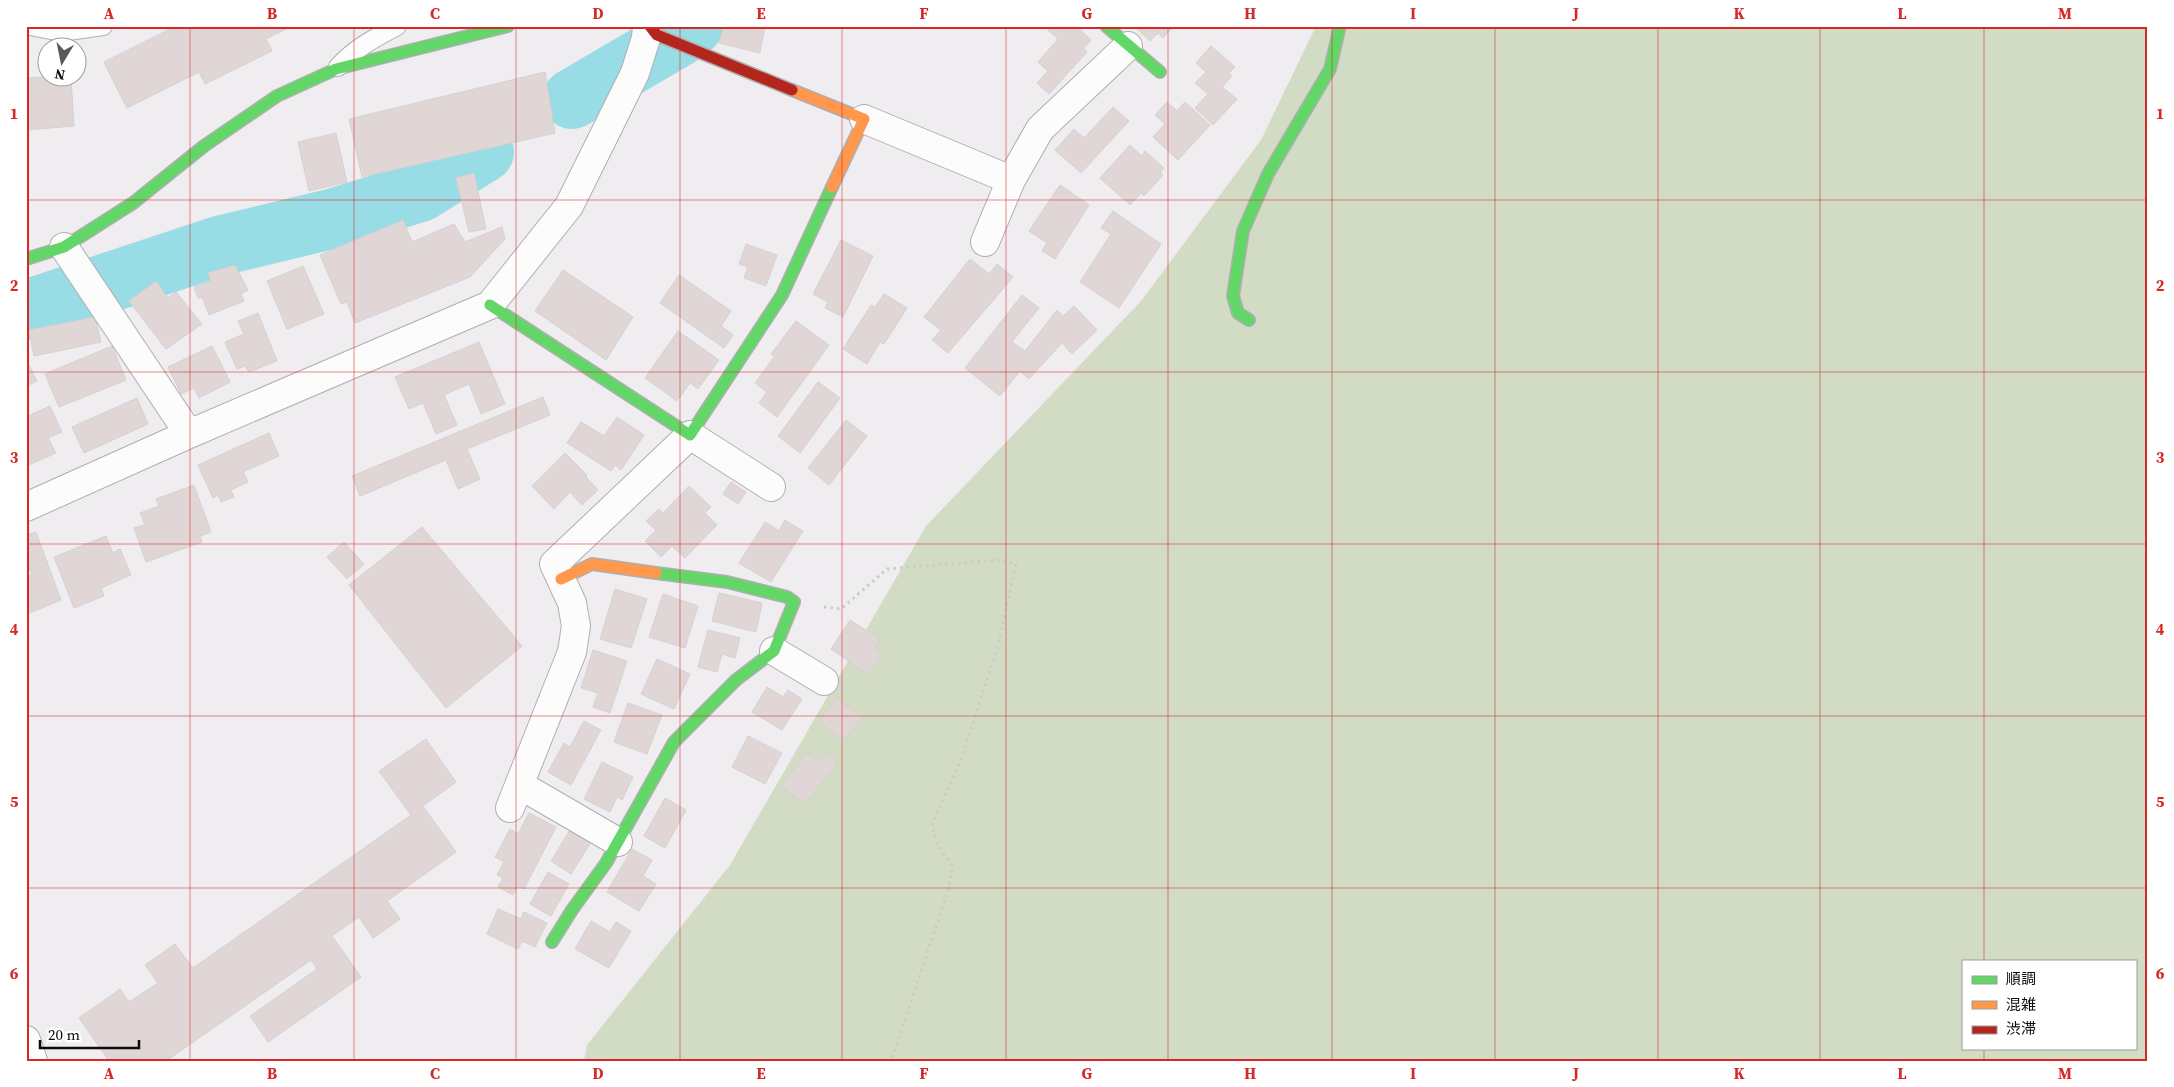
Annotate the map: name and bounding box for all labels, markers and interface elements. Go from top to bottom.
text: A [104,2,115,24]
text: B [267,2,278,24]
text: C [430,2,440,24]
text: D [592,2,604,24]
text: E [756,2,766,24]
text: F [919,2,929,24]
text: G [1082,2,1093,24]
text: H [1244,2,1256,24]
text: I [1410,2,1416,24]
text: J [1572,2,1579,24]
text: K [1733,2,1745,24]
text: L [1897,2,1907,24]
text: M [2058,2,2072,24]
north arrow [38,38,88,88]
text: N [53,64,67,86]
text: 1 [10,102,18,124]
text: 1 [2156,102,2164,124]
text: 2 [10,274,19,296]
text: 2 [2156,274,2165,296]
text: 3 [10,446,19,468]
text: 3 [2156,446,2165,468]
text: 4 [10,618,19,640]
text: 4 [2156,618,2165,640]
text: 5 [10,790,19,812]
text: 5 [2156,790,2165,812]
legend [1962,960,2136,1050]
text: 6 [10,962,19,984]
text: 6 [2156,962,2165,984]
text: 順調 [2006,968,2036,989]
text: 混雑 [2006,994,2036,1015]
scale bar [40,1017,139,1049]
text: 渋滞 [2006,1018,2036,1039]
text: 20 m [48,1024,80,1045]
text: A [104,1062,115,1084]
text: B [267,1062,278,1084]
text: C [430,1062,440,1084]
text: D [592,1062,604,1084]
text: E [756,1062,766,1084]
text: F [919,1062,929,1084]
text: G [1082,1062,1093,1084]
text: H [1244,1062,1256,1084]
text: I [1410,1062,1416,1084]
text: J [1572,1062,1579,1084]
text: K [1733,1062,1745,1084]
text: L [1897,1062,1907,1084]
text: M [2058,1062,2072,1084]

